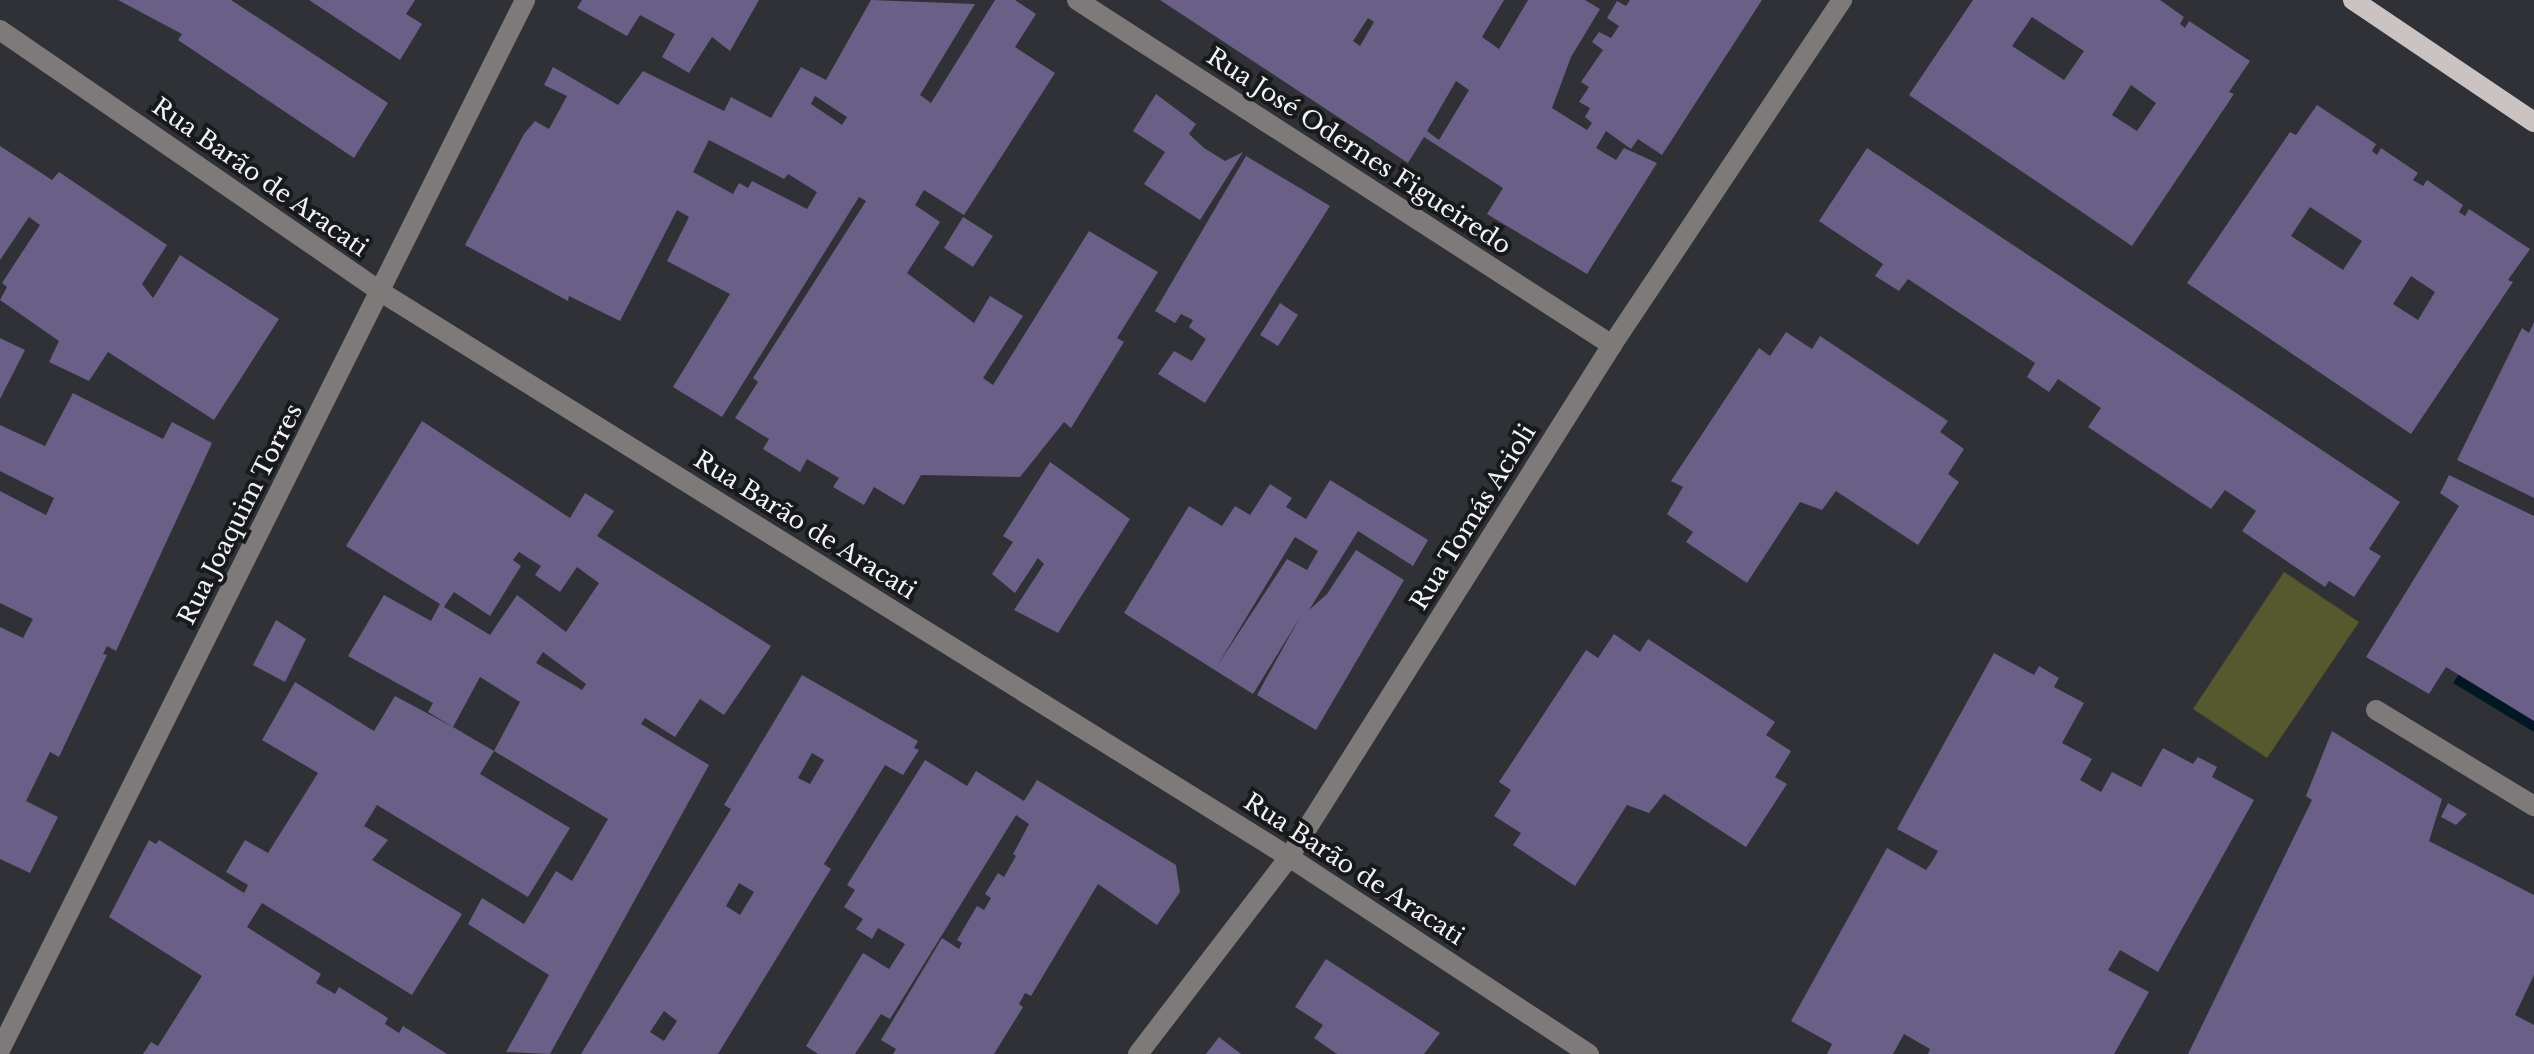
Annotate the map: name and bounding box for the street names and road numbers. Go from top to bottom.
street label: Rua José Odernes Figueiredo [1202,42,1516,260]
street label: Rua Barão de Aracati [146,91,374,263]
street label: Rua Joaquim Torres [172,398,308,630]
street label: Rua Tomás Acioli [1404,418,1542,616]
street label: Rua Barão de Aracati [688,444,922,606]
street label: Rua Barão de Aracati [1238,787,1470,951]

